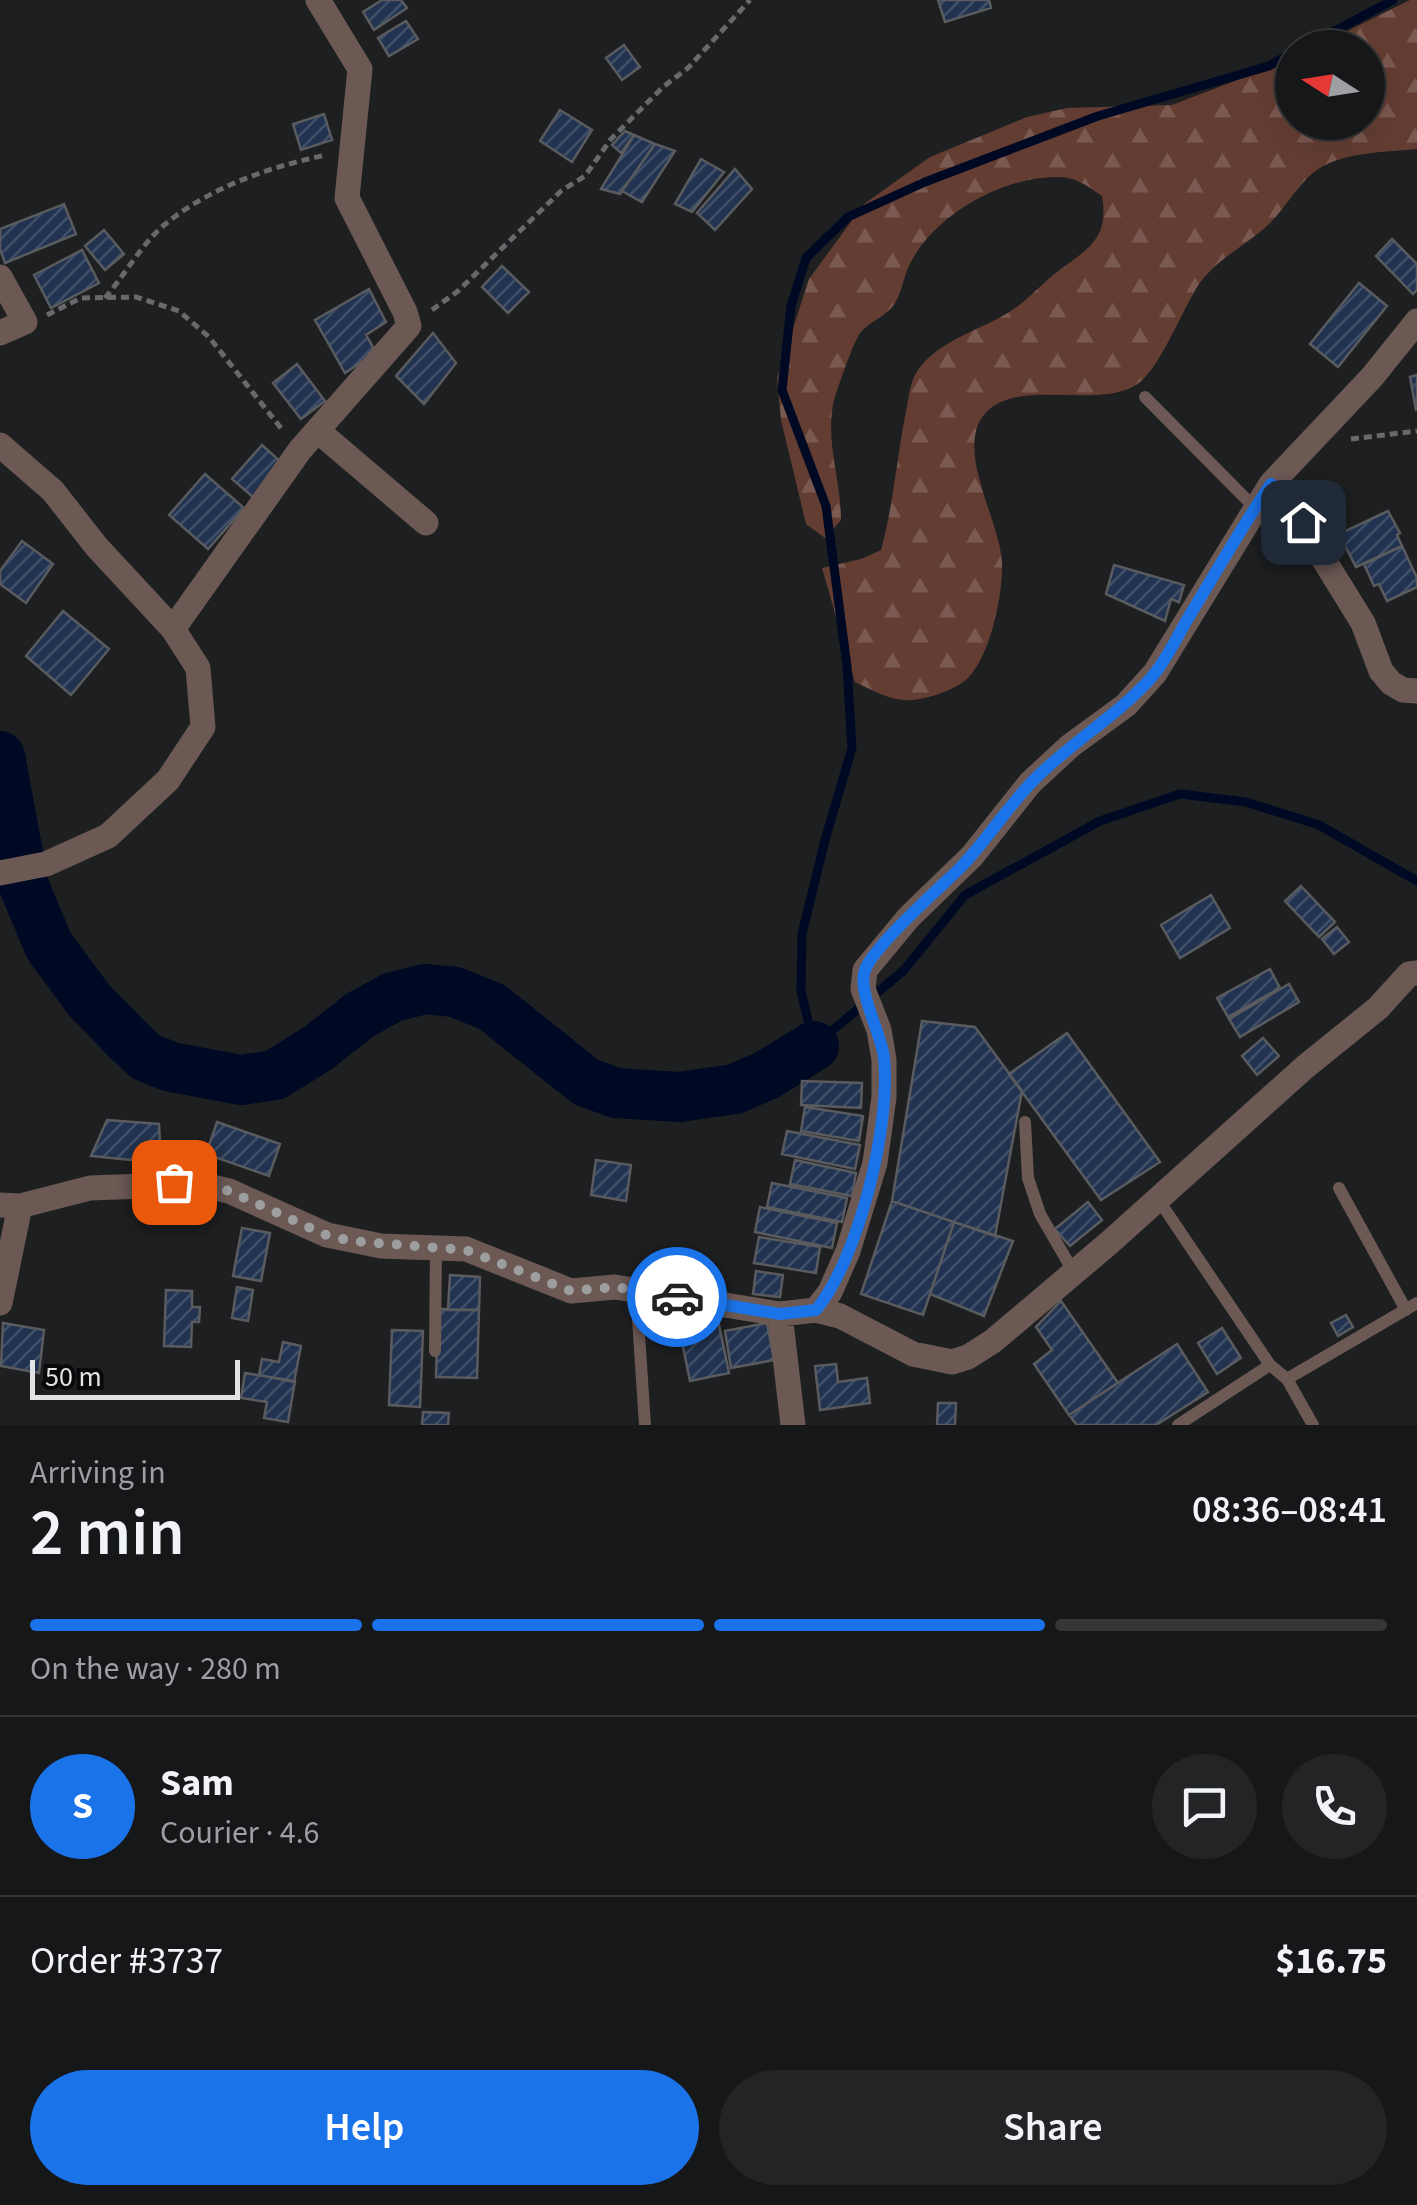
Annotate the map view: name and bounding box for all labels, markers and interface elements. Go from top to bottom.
north arrow [1275,30,1385,140]
map controls [1275,30,1385,140]
pin [1261,480,1346,565]
icon: home [1276,495,1331,550]
pin [132,1140,217,1225]
icon: bag [147,1155,202,1210]
courier [627,1247,727,1347]
icon: car [650,1270,705,1325]
scale bar [30,1355,240,1400]
text: 50 m [45,1357,102,1397]
text: Arriving in [30,1450,166,1496]
text: 08:36–08:41 [1192,1483,1387,1537]
text: 2 min [30,1487,185,1580]
text: On the way · 280 m [30,1646,281,1692]
button: chat [1152,1754,1257,1859]
button: phone [1282,1754,1387,1859]
text: Sam [160,1756,234,1810]
text: S [72,1779,93,1833]
text: Courier · 4.6 [160,1810,320,1856]
text: Order #3737 [30,1934,223,1988]
text: $16.75 [1275,1934,1387,1988]
button: Help [30,2070,699,2185]
button: Share [719,2070,1387,2185]

